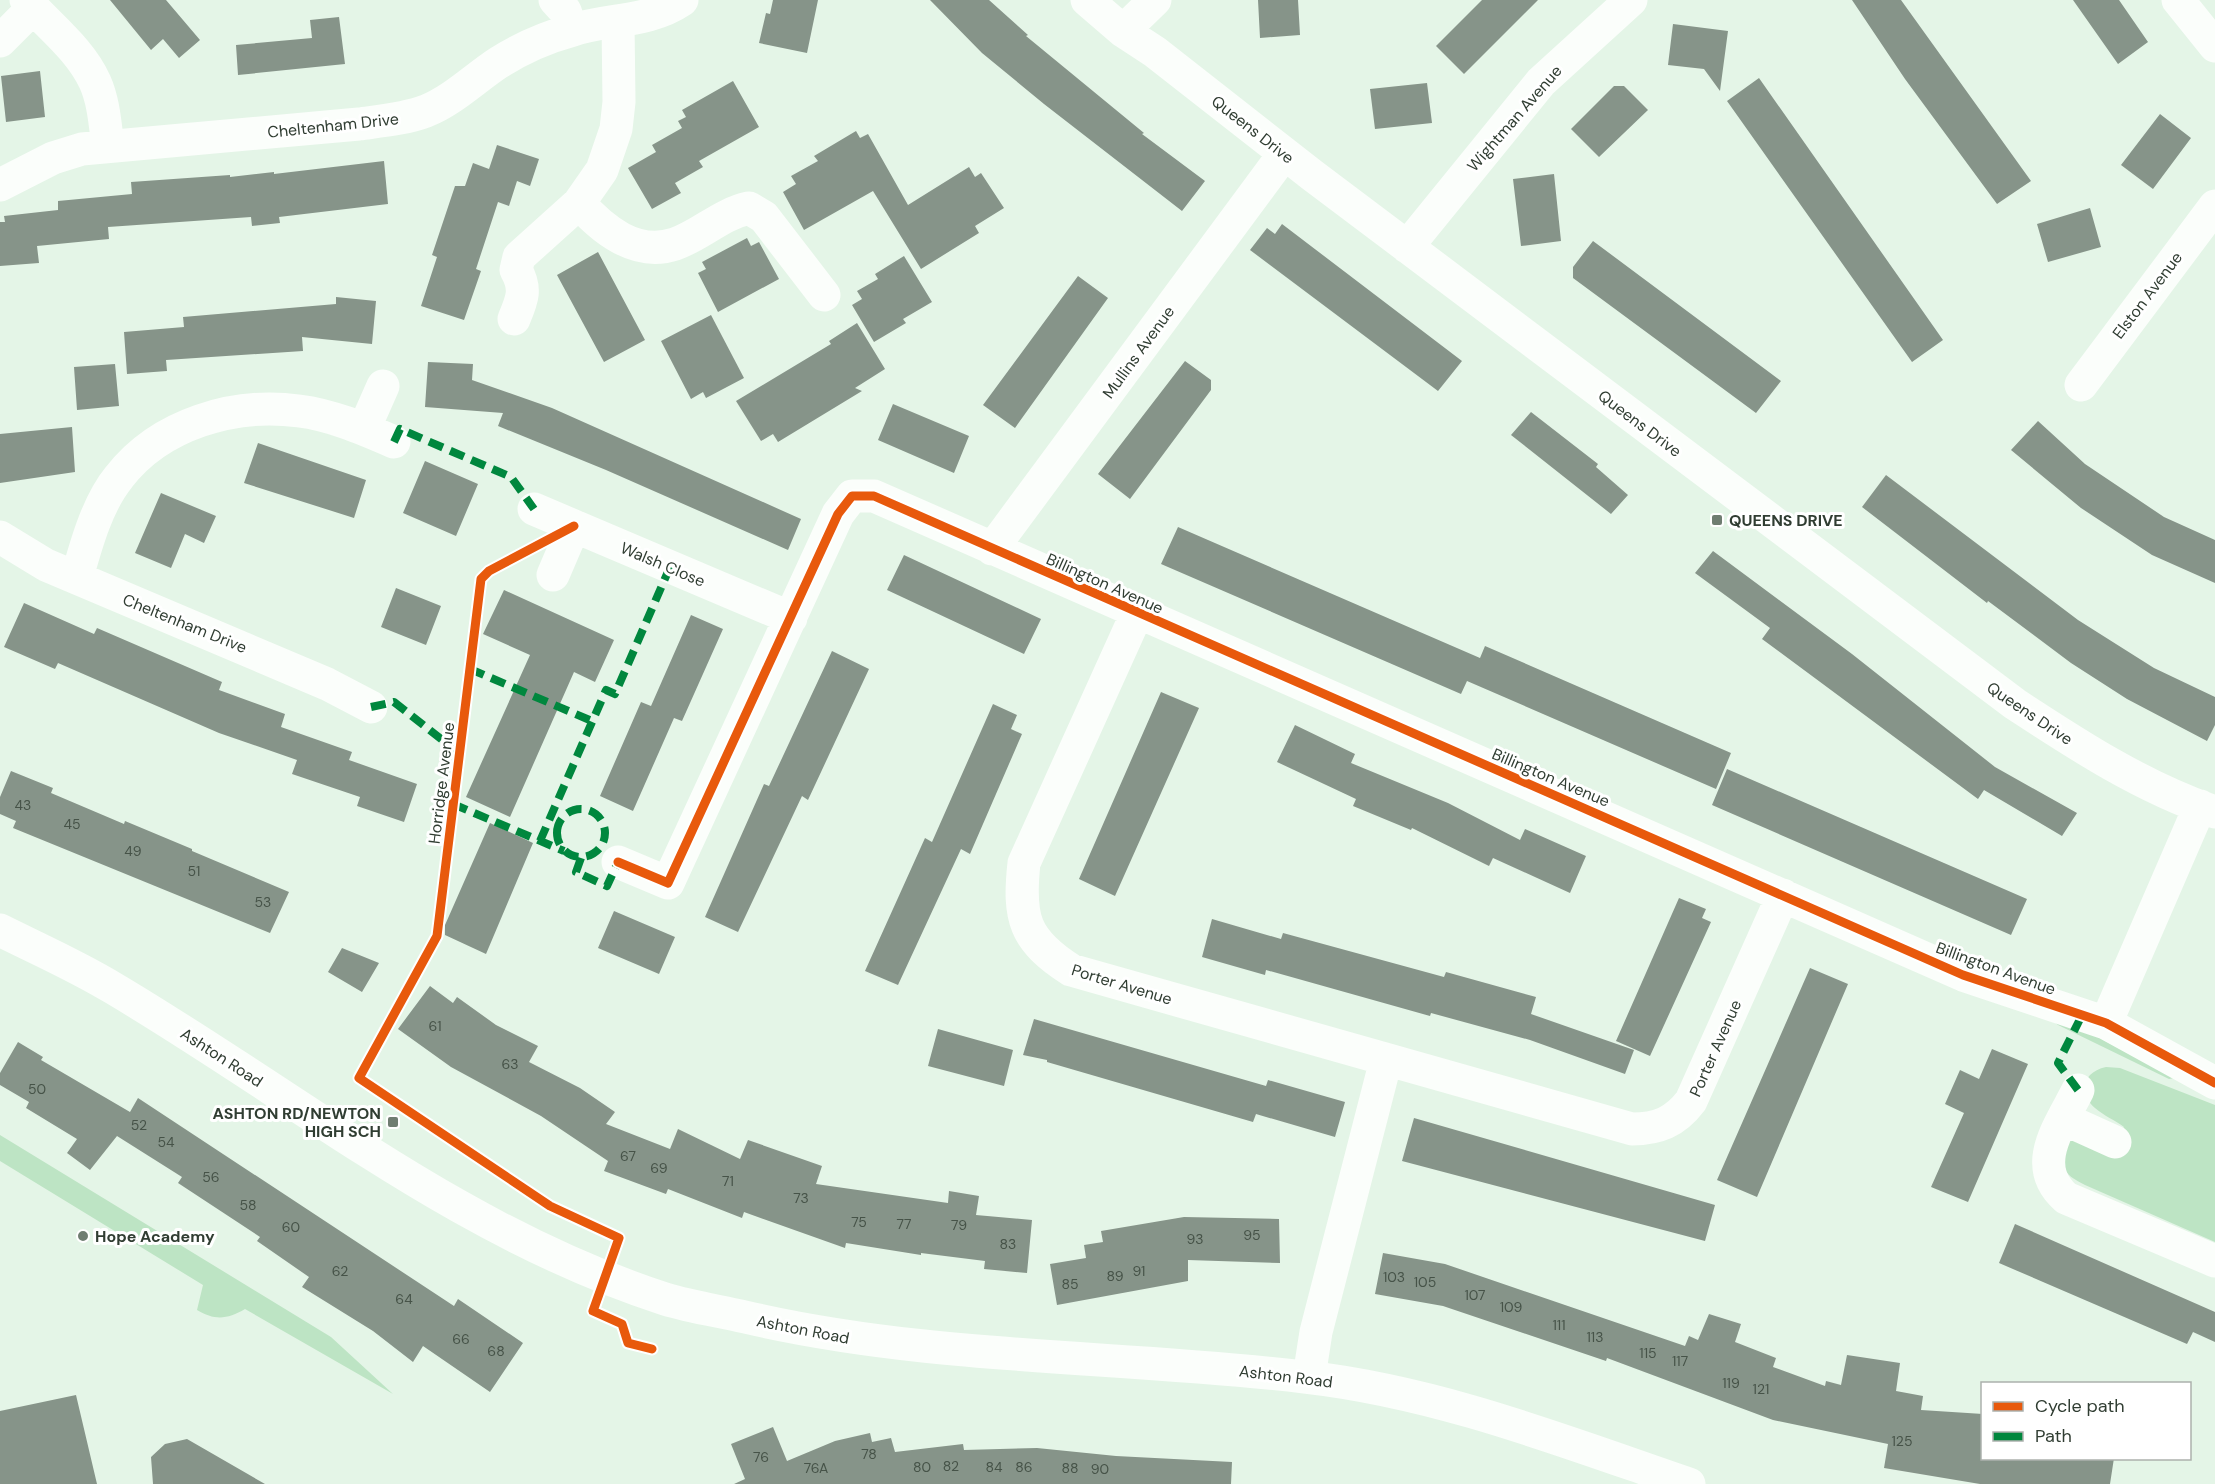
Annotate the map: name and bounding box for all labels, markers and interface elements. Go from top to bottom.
street label: Wightman Avenue [1462,61,1566,176]
street label: Queens Drive [1207,91,1298,168]
street label: Cheltenham Drive [266,108,400,143]
street label: Elston Avenue [2108,248,2187,343]
street label: Mullins Avenue [1098,302,1179,403]
street label: Queens Drive [1594,385,1686,462]
place label: QUEENS DRIVE [1729,510,1843,531]
marker: QUEENS DRIVE [1710,513,1724,527]
street label: Walsh Close [617,537,708,592]
street label: Billington Avenue [1043,548,1167,619]
street label: Cheltenham Drive [120,589,250,658]
street label: Queens Drive [1983,677,2077,750]
street label: Horridge Avenue [424,721,459,845]
street label: Billington Avenue [1489,743,1613,812]
house number: 43 [15,796,31,814]
house number: 45 [63,815,81,833]
house number: 49 [124,842,142,860]
house number: 51 [188,862,200,880]
house number: 53 [255,893,271,911]
street label: Billington Avenue [1933,937,2059,1000]
street label: Porter Avenue [1069,959,1175,1010]
street label: Porter Avenue [1685,996,1746,1100]
house number: 61 [428,1017,442,1035]
street label: Ashton Road [177,1023,267,1092]
house number: 63 [501,1055,519,1073]
house number: 50 [28,1080,46,1098]
place label: ASHTON RD/NEWTON HIGH SCH [212,1103,381,1142]
marker: ASHTON RD/NEWTON HIGH SCH [386,1115,400,1129]
house number: 52 [131,1116,147,1134]
house number: 54 [157,1133,175,1151]
house number: 67 [620,1147,636,1165]
house number: 69 [650,1159,668,1177]
house number: 56 [202,1168,220,1186]
house number: 71 [722,1172,734,1190]
house number: 73 [793,1189,809,1207]
house number: 58 [239,1196,257,1214]
house number: 75 [851,1213,867,1231]
house number: 77 [897,1215,911,1233]
house number: 79 [951,1216,967,1234]
house number: 60 [282,1218,300,1236]
place label: Hope Academy [95,1226,215,1247]
house number: 95 [1243,1226,1261,1244]
marker: Hope Academy [76,1229,90,1243]
house number: 93 [1187,1230,1203,1248]
house number: 83 [1000,1235,1016,1253]
house number: 62 [332,1262,348,1280]
house number: 91 [1133,1262,1145,1280]
house number: 89 [1107,1267,1124,1285]
house number: 103 [1383,1268,1405,1286]
house number: 105 [1414,1273,1436,1291]
house number: 85 [1061,1275,1079,1293]
house number: 107 [1464,1286,1486,1304]
house number: 64 [395,1290,413,1308]
house number: 109 [1500,1298,1523,1316]
street label: Ashton Road [755,1310,851,1349]
house number: 111 [1552,1316,1566,1334]
house number: 113 [1586,1328,1604,1346]
house number: 66 [452,1330,470,1348]
house number: 68 [487,1342,505,1360]
house number: 115 [1639,1344,1657,1362]
house number: 117 [1672,1352,1688,1370]
street label: Ashton Road [1238,1360,1334,1393]
house number: 119 [1722,1374,1740,1392]
house number: 121 [1753,1380,1769,1398]
legend [1981,1382,2191,1460]
text: Cycle path [2035,1394,2125,1418]
text: Path [2035,1424,2072,1448]
house number: 125 [1892,1432,1912,1450]
house number: 78 [861,1445,877,1463]
house number: 76 [753,1448,769,1466]
house number: 82 [943,1457,959,1475]
house number: 80 [913,1458,931,1476]
house number: 84 [985,1458,1003,1476]
house number: 86 [1015,1458,1033,1476]
house number: 76A [804,1459,828,1477]
house number: 88 [1061,1459,1079,1477]
house number: 90 [1091,1460,1109,1478]

